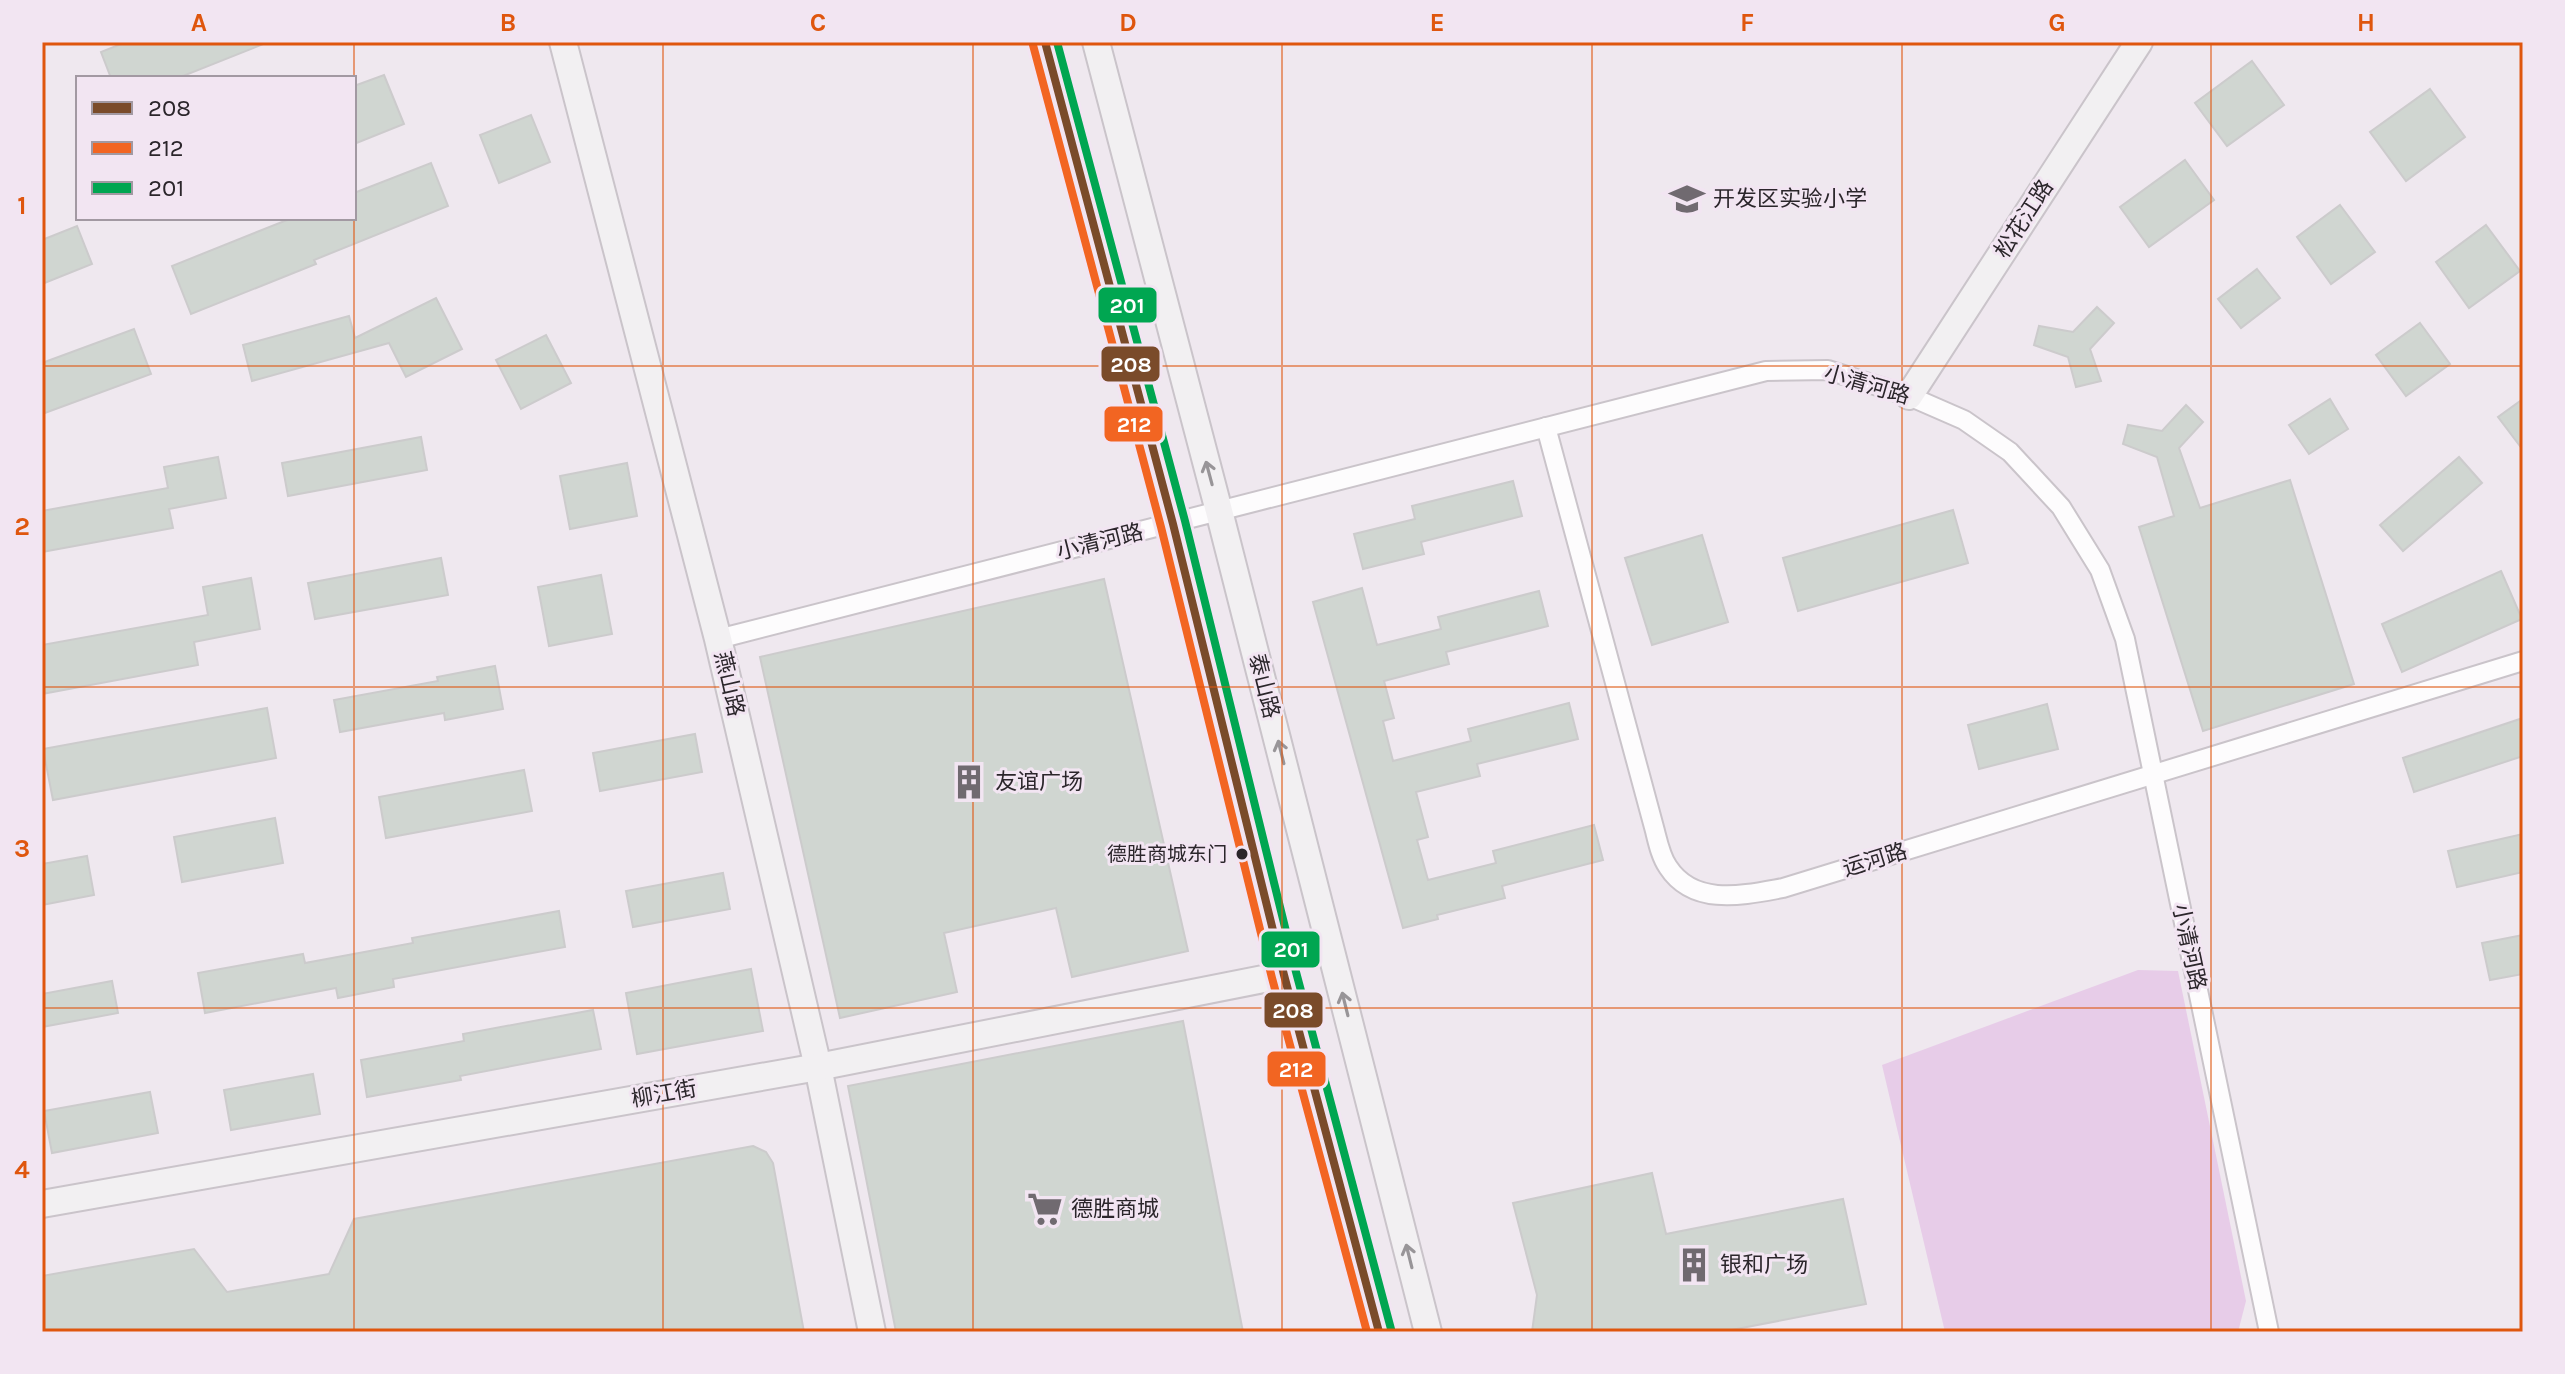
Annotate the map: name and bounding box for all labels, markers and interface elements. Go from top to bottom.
text: A [191,7,207,38]
text: B [500,7,516,38]
text: C [810,7,826,38]
text: D [1119,7,1137,38]
text: E [1429,7,1445,38]
text: F [1740,7,1754,38]
text: G [2048,7,2066,38]
text: H [2357,7,2375,38]
legend [76,76,356,220]
text: 208 [148,94,191,122]
text: 212 [148,134,184,162]
text: 201 [148,174,184,202]
street label: 松花江路 [1989,175,2059,263]
school or university icon: 开发区实验小学 [1668,180,1706,218]
place label: 开发区实验小学 [1713,186,1867,212]
text: 1 [17,190,27,221]
line badge: 201 [1097,286,1158,324]
text: 201 [1109,293,1145,319]
line badge: 208 [1100,345,1161,383]
text: 208 [1110,352,1152,378]
street label: 小清河路 [1821,360,1913,410]
line badge: 212 [1103,405,1164,443]
text: 212 [1117,412,1151,438]
one-way arrow [1201,461,1216,487]
text: 2 [14,511,30,542]
street label: 小清河路 [1054,519,1146,565]
street label: 燕山路 [709,649,749,719]
street label: 泰山路 [1243,651,1285,721]
one-way arrow [1272,740,1287,766]
building icon: 友谊广场 [950,763,988,801]
place label: 友谊广场 [995,769,1083,795]
text: 3 [14,833,30,864]
street label: 运河路 [1840,838,1910,882]
place label: 德胜商城东门 [1107,843,1227,866]
marker: 德胜商城东门 [1234,846,1250,862]
street label: 小清河路 [2167,901,2211,993]
line badge: 201 [1260,930,1321,969]
text: 201 [1273,937,1309,963]
line badge: 208 [1263,991,1324,1029]
one-way arrow [1337,992,1352,1018]
text: 208 [1272,998,1314,1024]
line badge: 212 [1266,1050,1327,1088]
text: 212 [1279,1057,1313,1083]
street label: 柳江街 [629,1075,699,1113]
text: 4 [14,1154,30,1185]
supermarket icon: 德胜商城 [1026,1190,1064,1228]
place label: 德胜商城 [1071,1196,1159,1222]
one-way arrow [1401,1244,1416,1270]
building icon: 银和广场 [1675,1246,1713,1284]
place label: 银和广场 [1720,1252,1808,1278]

